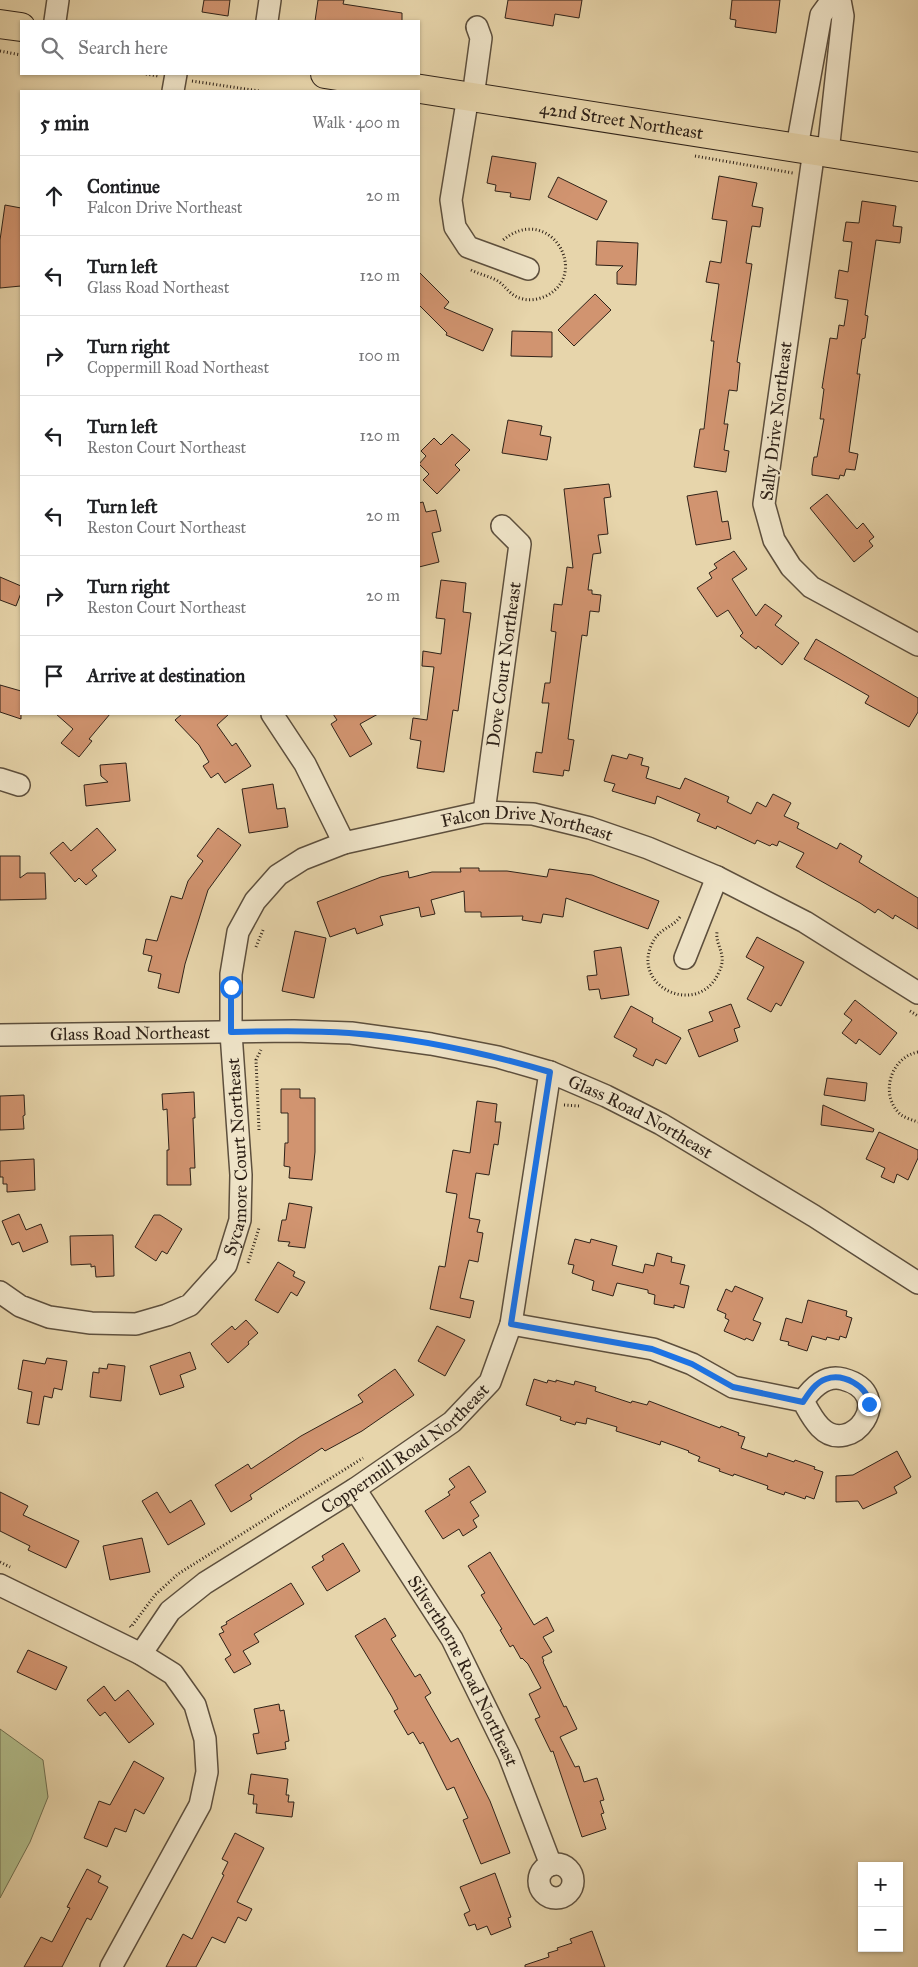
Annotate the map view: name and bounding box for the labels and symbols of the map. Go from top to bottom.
street label: 42nd Street Northeast [538,97,705,144]
street label: Sally Drive Northeast [755,339,797,502]
street label: Dove Court Northeast [482,580,526,748]
street label: Falcon Drive Northeast [439,801,616,846]
route start [220,976,243,999]
street label: Glass Road Northeast [50,1021,211,1045]
street label: Sycamore Court Northeast [219,1056,252,1258]
street label: Glass Road Northeast [565,1070,717,1164]
street label: Coppermill Road Northeast [317,1378,494,1519]
route end [858,1393,881,1416]
street label: Silverthorne Road Northeast [403,1571,523,1770]

